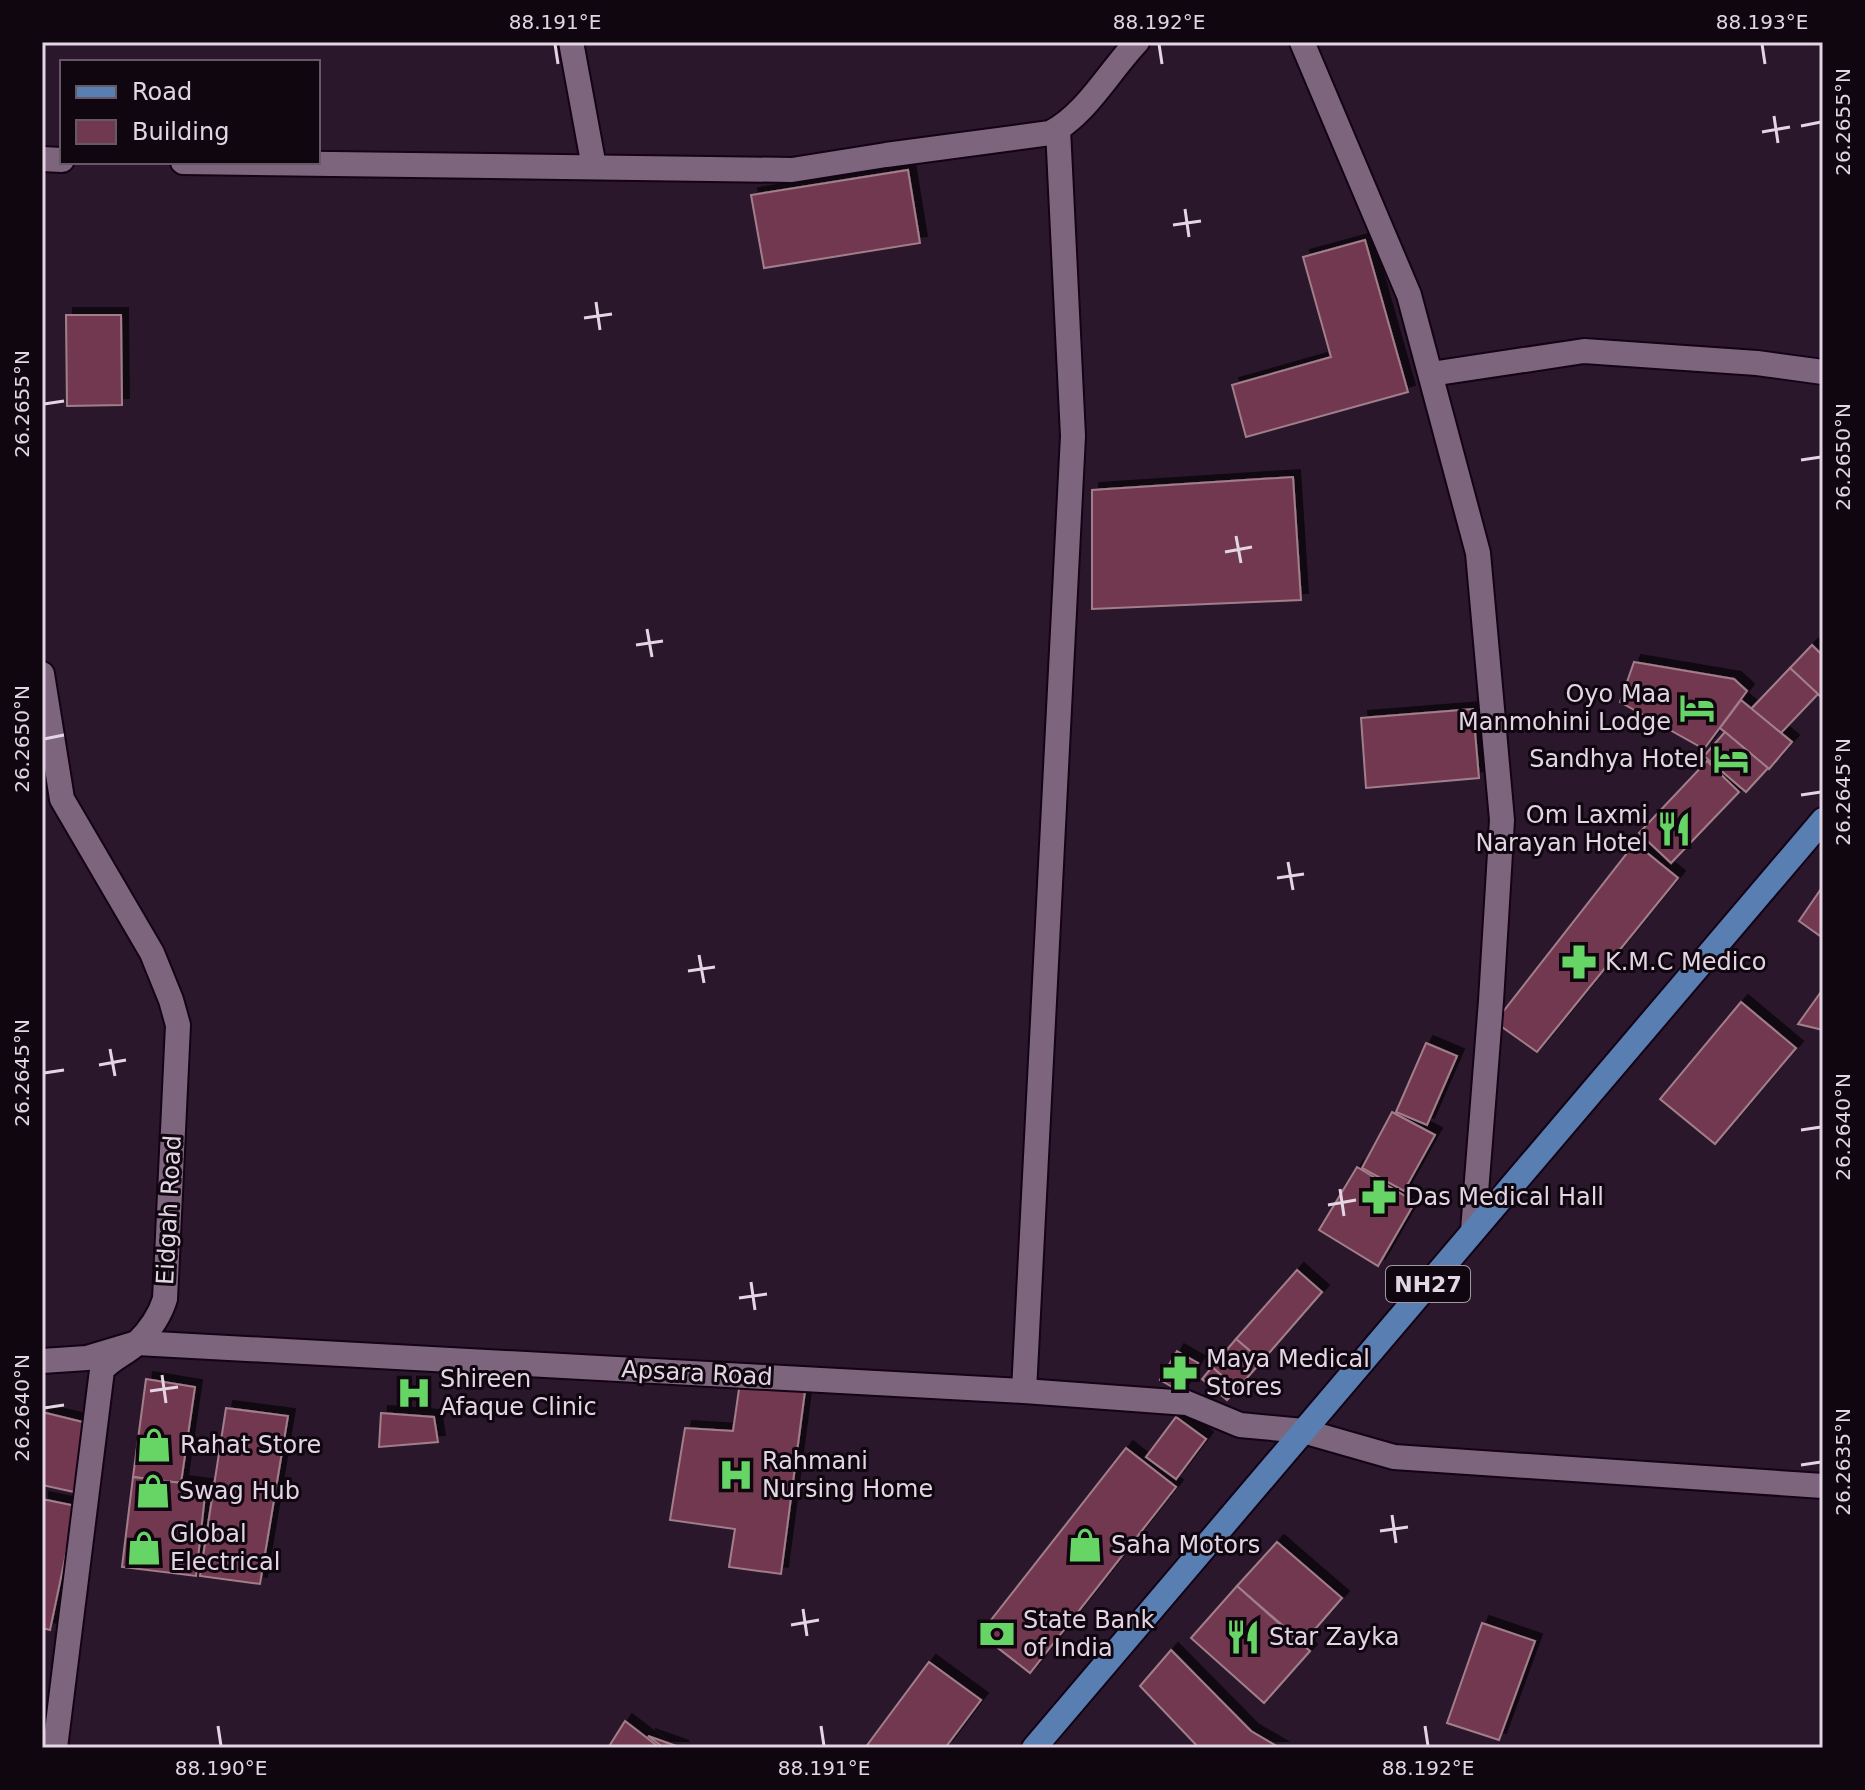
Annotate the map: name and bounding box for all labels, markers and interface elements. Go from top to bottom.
text: 88.191°E [509,10,601,34]
text: 88.192°E [1113,10,1205,34]
text: 88.193°E [1716,10,1808,34]
legend [60,60,320,164]
text: 26.2655°N [1831,68,1855,176]
text: Road [132,78,192,106]
text: Building [132,118,229,146]
text: 26.2655°N [10,350,34,458]
text: 26.2650°N [1831,403,1855,511]
place label: Oyo Maa Manmohini Lodge [1458,680,1671,736]
text: 26.2650°N [10,685,34,793]
hotel icon: Oyo Maa Manmohini Lodge [1678,689,1716,727]
text: 26.2645°N [1831,738,1855,846]
hotel icon: Sandhya Hotel [1712,740,1750,778]
place label: Sandhya Hotel [1529,745,1705,773]
place label: Om Laxmi Narayan Hotel [1475,801,1648,857]
restaurant icon: Om Laxmi Narayan Hotel [1655,810,1693,848]
pharmacy icon: K.M.C Medico [1560,943,1598,981]
place label: K.M.C Medico [1605,948,1766,976]
text: 26.2645°N [10,1019,34,1127]
text: 26.2640°N [1831,1073,1855,1181]
street label: Eidgah Road [151,1134,187,1286]
pharmacy icon: Das Medical Hall [1360,1178,1398,1216]
place label: Das Medical Hall [1405,1183,1604,1211]
road number: NH27 [1386,1266,1470,1302]
place label: Maya Medical Stores [1206,1345,1370,1401]
text: 26.2640°N [10,1354,34,1462]
pharmacy icon: Maya Medical Stores [1161,1354,1199,1392]
street label: Apsara Road [621,1355,773,1391]
place label: Shireen Afaque Clinic [440,1365,597,1421]
hospital icon: Shireen Afaque Clinic [395,1374,433,1412]
text: 26.2635°N [1831,1408,1855,1516]
shop icon: Rahat Store [135,1426,173,1464]
place label: Rahat Store [180,1431,321,1459]
place label: Rahmani Nursing Home [762,1447,933,1503]
hospital icon: Rahmani Nursing Home [717,1456,755,1494]
shop icon: Swag Hub [134,1472,172,1510]
place label: Swag Hub [179,1477,300,1505]
place label: Global Electrical [170,1520,280,1576]
shop icon: Saha Motors [1066,1526,1104,1564]
shop icon: Global Electrical [125,1529,163,1567]
place label: Saha Motors [1111,1531,1260,1559]
place label: State Bank of India [1023,1606,1155,1662]
bank icon: State Bank of India [978,1615,1016,1653]
restaurant icon: Star Zayka [1224,1618,1262,1656]
place label: Star Zayka [1269,1623,1399,1651]
text: 88.190°E [175,1756,267,1780]
text: 88.191°E [778,1756,870,1780]
text: 88.192°E [1382,1756,1474,1780]

